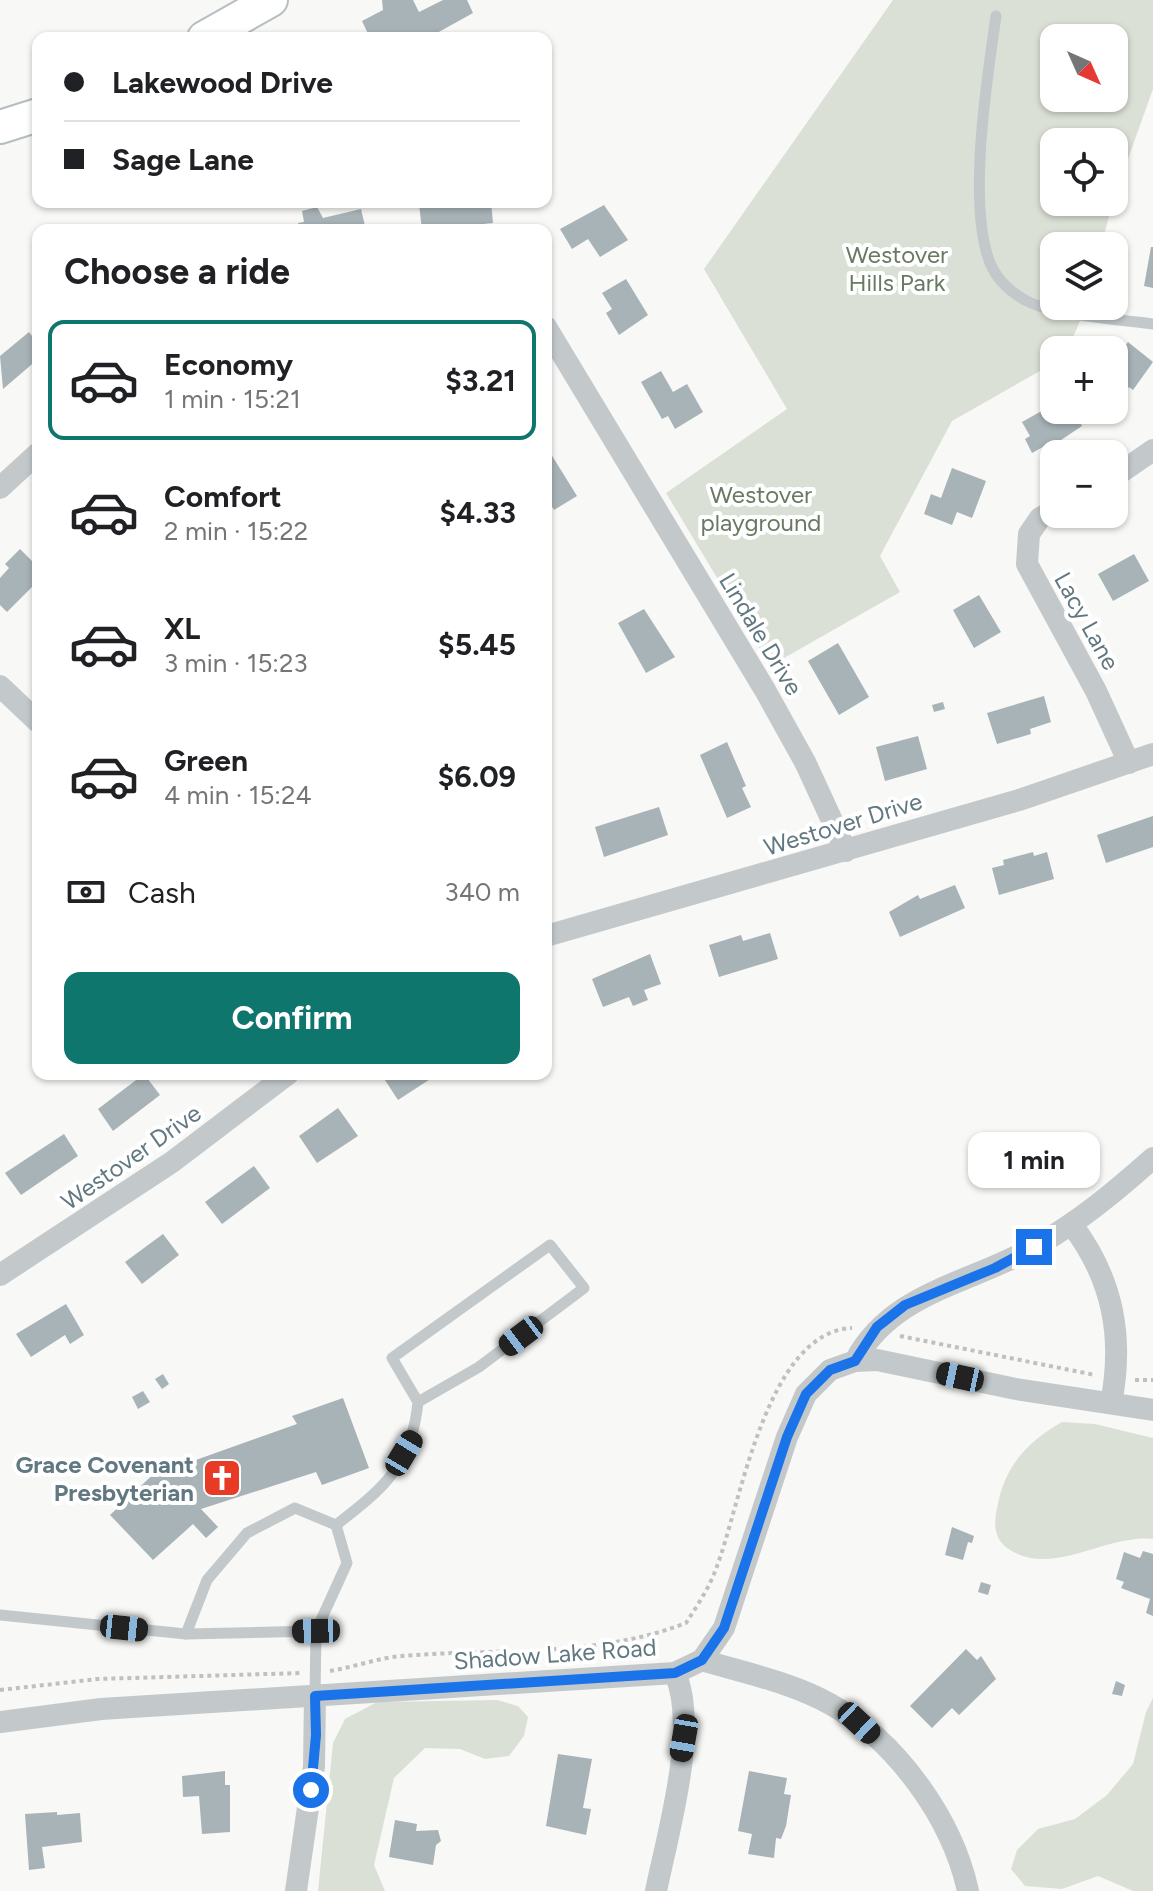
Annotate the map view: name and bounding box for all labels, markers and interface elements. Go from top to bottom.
north arrow [1040,24,1128,112]
map controls [1040,24,1128,528]
text: Lakewood Drive [112,64,333,101]
button: locate [1040,128,1128,216]
text: Sage Lane [112,141,254,178]
button: layers [1040,232,1128,320]
park label: Westover Hills Park [846,240,948,297]
text: Choose a ride [64,250,290,293]
button: + [1040,336,1128,424]
icon: car [68,344,140,416]
text: Economy [164,346,293,383]
text: $3.21 [445,362,516,399]
text: 1 min · 15:21 [164,383,301,415]
button: − [1040,440,1128,528]
icon: car [68,476,140,548]
text: Comfort [164,478,282,515]
park label: Westover playground [701,480,821,537]
text: $4.33 [440,494,516,531]
text: 2 min · 15:22 [164,515,308,547]
street label: Lacy Lane [1048,567,1126,675]
street label: Lindale Drive [713,568,809,700]
icon: car [68,608,140,680]
text: XL [164,610,200,647]
text: $5.45 [438,626,516,663]
text: 3 min · 15:23 [164,647,308,679]
icon: car [68,740,140,812]
text: Green [164,742,248,779]
text: $6.09 [438,758,516,795]
text: 4 min · 15:24 [164,779,312,811]
street label: Westover Drive [760,786,926,862]
icon: cash [64,870,108,914]
text: Cash [128,874,196,911]
text: 340 m [444,876,520,908]
button: Confirm [64,972,520,1064]
street label: Westover Drive [56,1098,206,1216]
callout: 1 min [968,1131,1100,1187]
text: 1 min [1003,1144,1065,1176]
route end [1016,1229,1052,1265]
car [495,1312,547,1360]
car [934,1360,986,1394]
car [381,1426,427,1480]
place label: Grace Covenant Presbyterian [15,1450,194,1507]
church icon: Grace Covenant Presbyterian [201,1457,243,1499]
car [99,1614,149,1642]
car [292,1619,340,1643]
street label: Shadow Lake Road [453,1632,657,1676]
car [833,1698,885,1748]
car [668,1712,700,1764]
route start [293,1772,329,1808]

